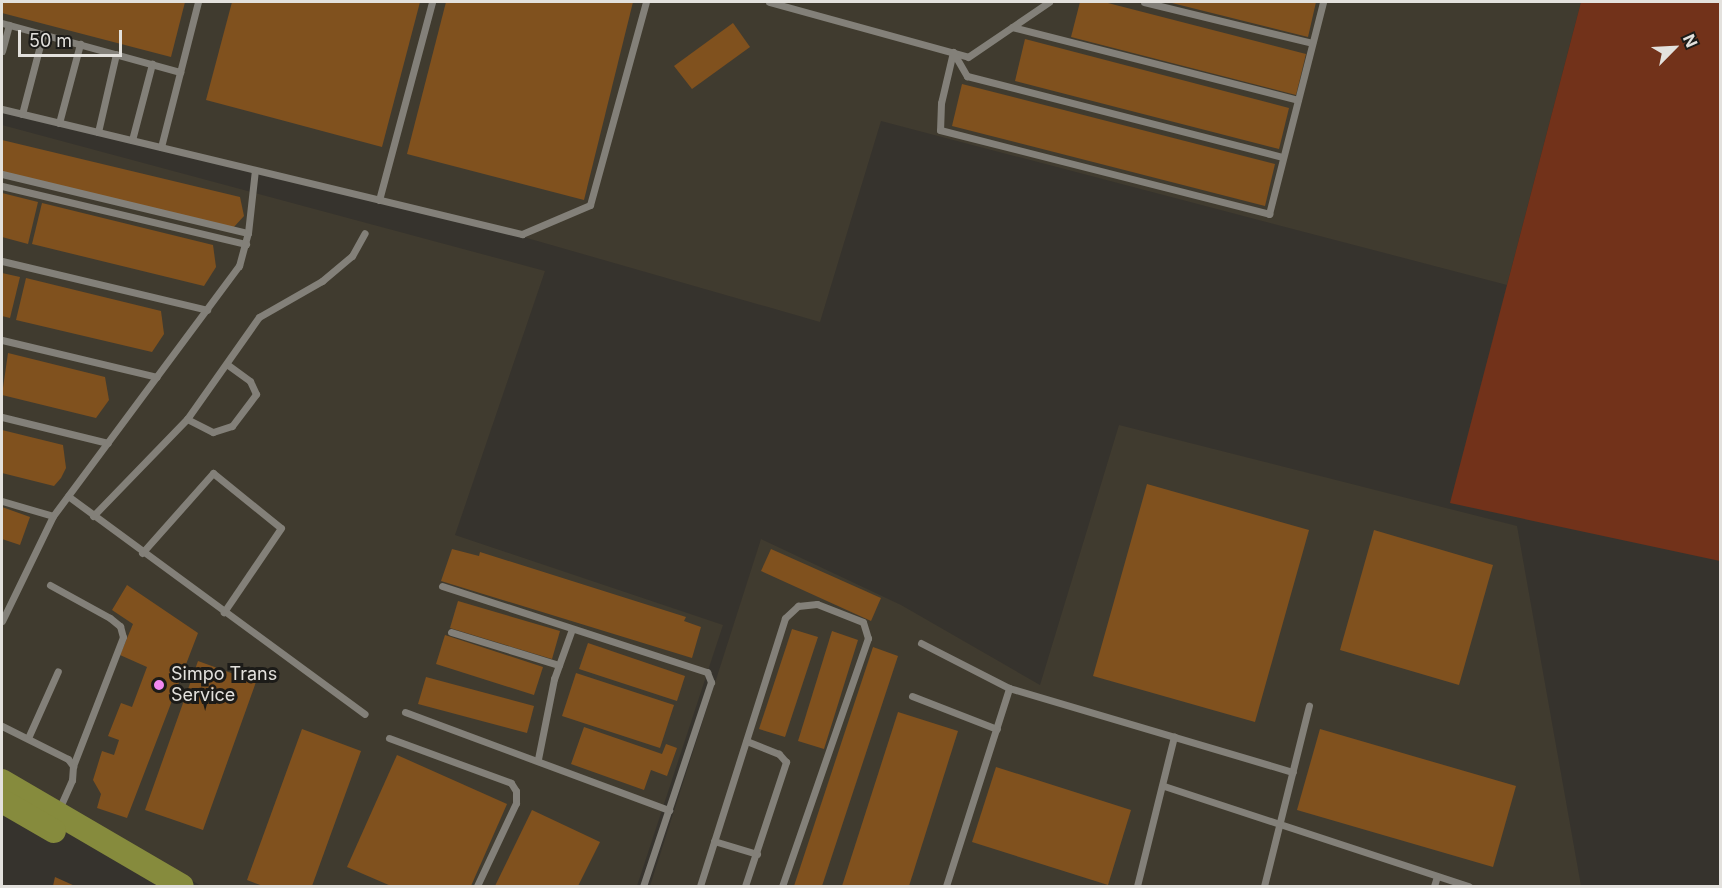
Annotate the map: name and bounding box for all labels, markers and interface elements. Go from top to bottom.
scale bar [21,18,124,56]
north arrow [1644,18,1704,78]
text: 50 m [29,30,72,51]
text: N [1679,31,1702,50]
place label: Simpo Trans Service [171,664,277,706]
marker: Simpo Trans Service [152,678,166,692]

